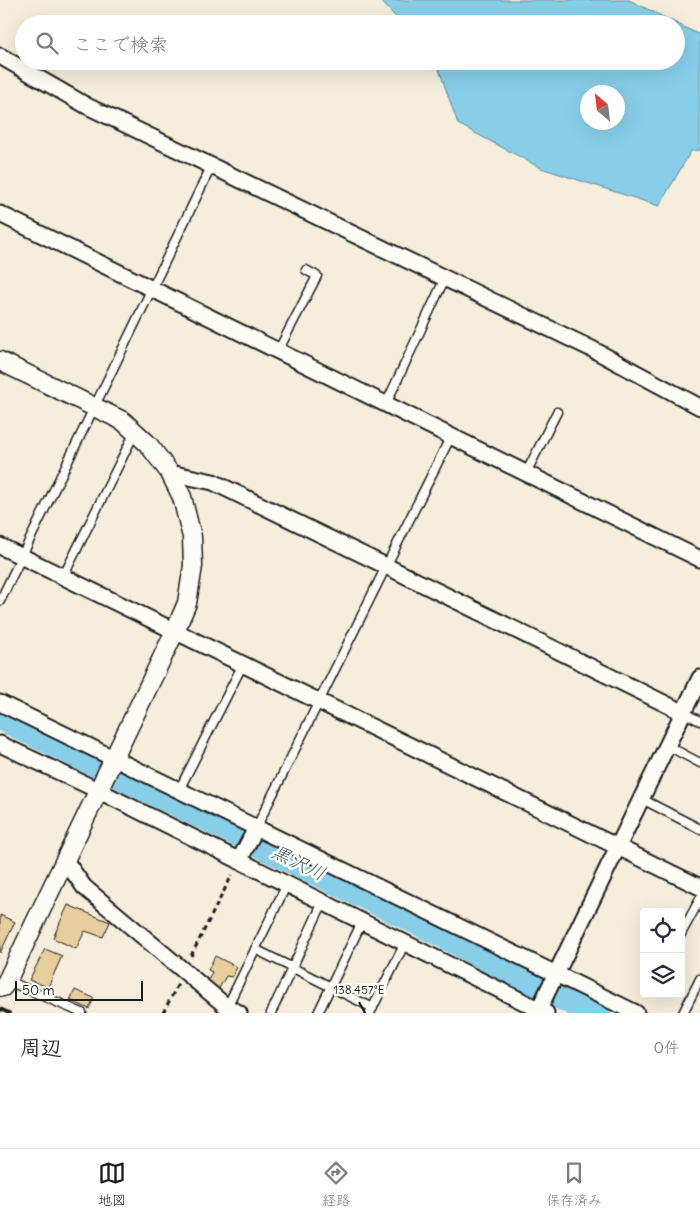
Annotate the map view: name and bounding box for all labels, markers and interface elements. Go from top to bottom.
search box [15,15,685,70]
icon: search [33,29,61,57]
text: ここで検索 [73,32,168,56]
north arrow [580,85,625,130]
water label: 黒沢川 [268,839,330,885]
map controls [640,908,685,998]
button: locate [640,908,685,953]
button: layers [640,953,685,998]
scale bar [15,978,142,1001]
text: 50 m [22,981,55,999]
text: 138.457°E [333,982,385,997]
text: 周辺 [20,1034,62,1061]
text: 0件 [653,1037,680,1057]
tab: 地図 [98,1159,126,1209]
tab: 経路 [322,1159,350,1209]
tab: 保存済み [546,1159,602,1209]

